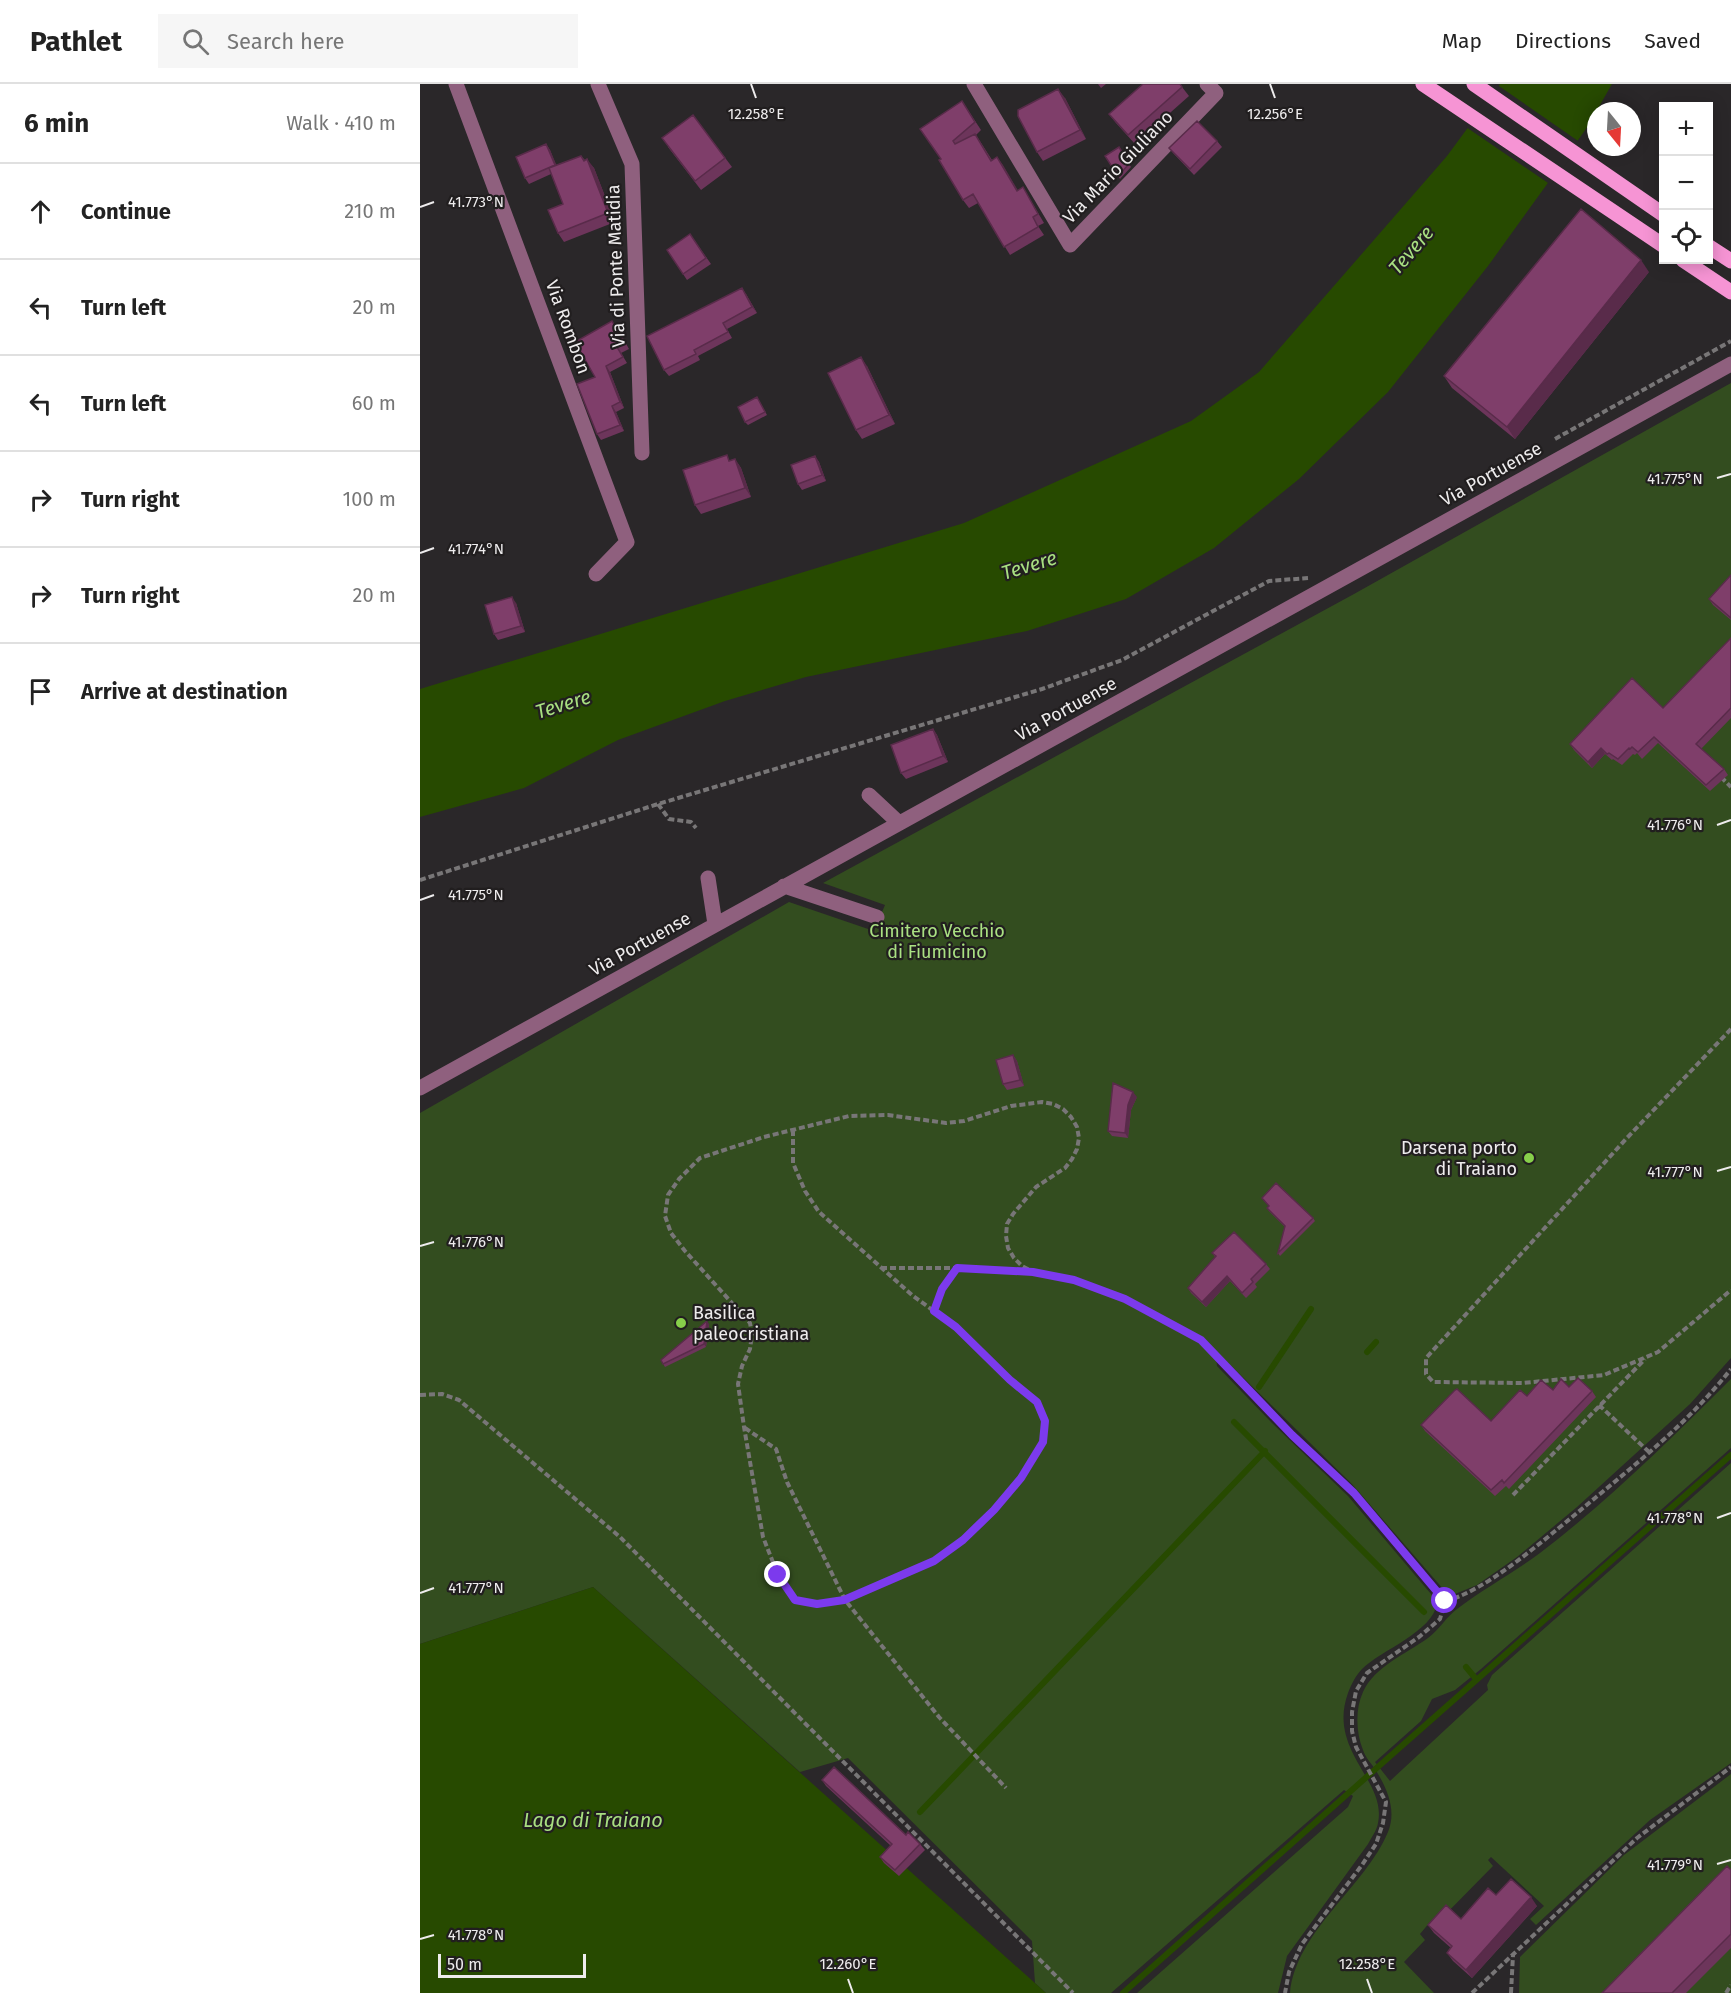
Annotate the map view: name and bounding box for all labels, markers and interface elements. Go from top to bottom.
search box [158,14,578,68]
text: Pathlet [30,25,122,58]
icon: search [179,25,212,58]
text: Search here [227,28,345,55]
text: Map [1442,28,1482,54]
text: Directions [1515,28,1611,54]
text: Saved [1644,28,1701,54]
north arrow [1587,102,1641,156]
map controls [1659,102,1713,264]
button: + [1659,102,1713,156]
text: 12.258°E [728,105,784,123]
text: 12.256°E [1247,105,1303,123]
street label: Via Mario Giuliano [1058,106,1178,228]
text: 6 min [24,108,89,139]
text: Walk · 410 m [286,111,396,135]
button: − [1659,156,1713,210]
street label: Via di Ponte Matidia [602,184,630,348]
text: 41.773°N [448,193,504,211]
icon: ahead [24,195,57,228]
text: Continue [81,198,171,225]
text: 210 m [344,199,396,223]
button: locate [1659,210,1713,264]
water label: Tevere [1383,221,1439,279]
street label: Via Rombon [541,277,595,377]
icon: left [24,291,57,324]
text: Turn left [81,294,166,321]
text: 20 m [353,295,396,319]
icon: left [24,387,57,420]
text: Turn left [81,390,166,417]
text: 60 m [352,391,396,415]
street label: Via Portuense [1436,437,1546,511]
text: 41.775°N [1647,470,1703,488]
icon: right [24,483,57,516]
text: Turn right [81,486,180,513]
text: 100 m [343,487,396,511]
text: 41.774°N [448,540,504,558]
water label: Tevere [998,545,1060,585]
icon: right [24,579,57,612]
text: Turn right [81,582,180,609]
text: 20 m [353,583,396,607]
street label: Via Portuense [1011,672,1121,746]
icon: arrive [24,675,57,708]
text: Arrive at destination [81,678,288,705]
water label: Tevere [532,684,594,724]
text: 41.776°N [1647,816,1703,834]
text: 41.775°N [448,886,504,904]
street label: Via Portuense [585,907,695,981]
park label: Cimitero Vecchio di Fiumicino [869,920,1005,963]
place label: Darsena porto di Traiano [1401,1137,1517,1180]
marker: Darsena porto di Traiano [1522,1151,1536,1165]
text: 41.777°N [1647,1163,1703,1181]
text: 41.776°N [448,1233,504,1251]
place label: Basilica paleocristiana [693,1302,809,1345]
marker: Basilica paleocristiana [674,1316,688,1330]
text: 41.778°N [1647,1509,1703,1527]
route end [764,1561,790,1587]
text: 41.777°N [448,1579,504,1597]
route start [1431,1587,1457,1613]
water label: Lago di Traiano [523,1808,663,1832]
text: 41.779°N [1647,1856,1703,1874]
text: 41.778°N [448,1926,504,1944]
scale bar [438,1951,586,1978]
text: 50 m [447,1955,482,1974]
text: 12.260°E [819,1955,877,1973]
text: 12.258°E [1339,1955,1395,1973]

